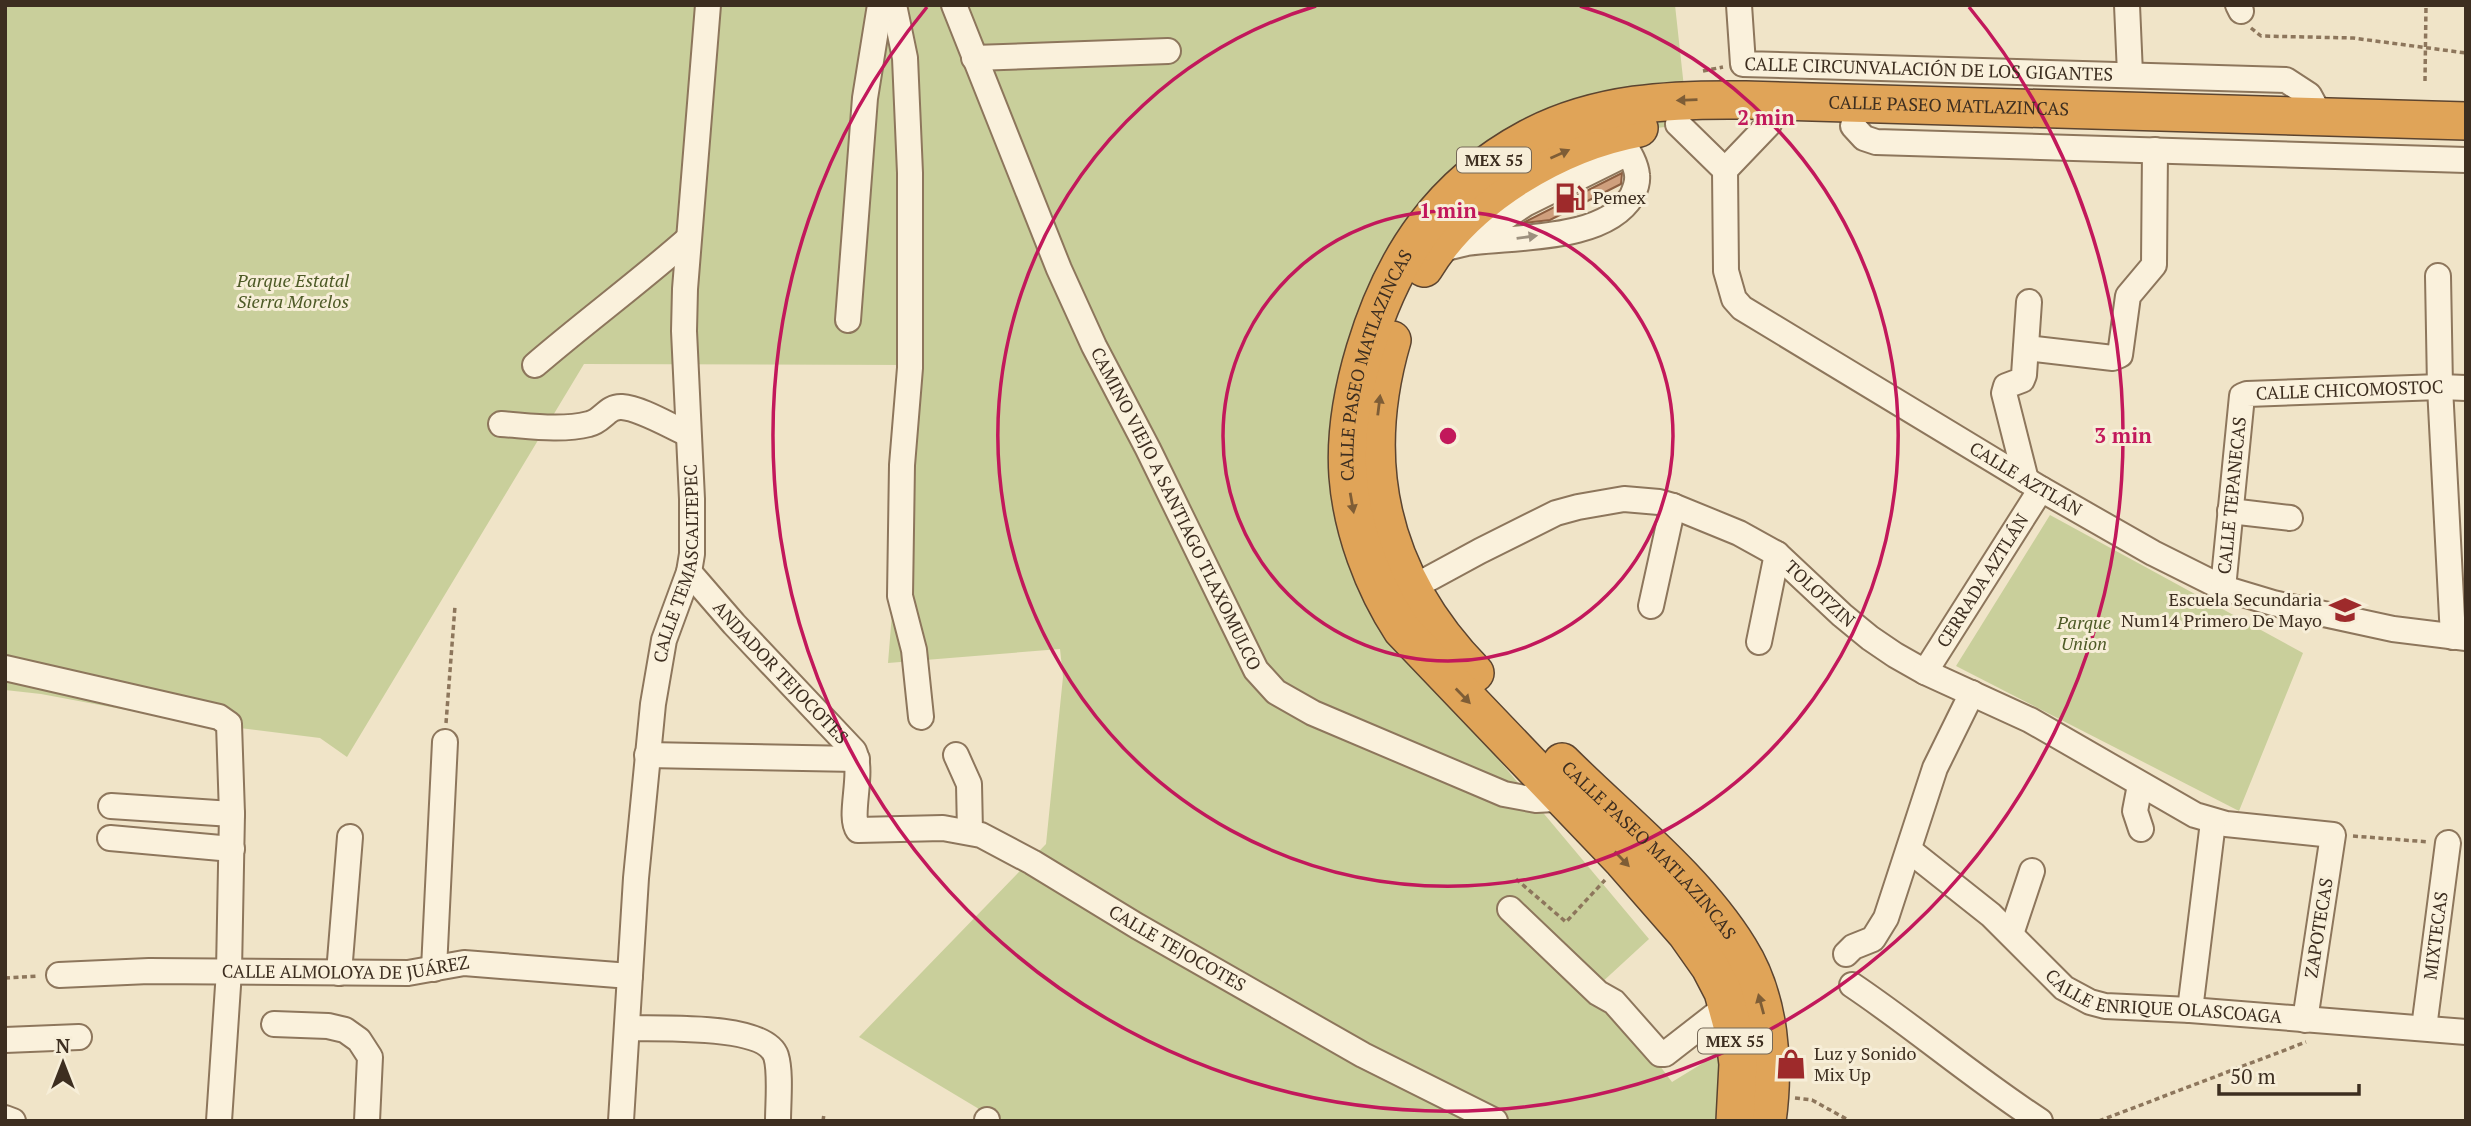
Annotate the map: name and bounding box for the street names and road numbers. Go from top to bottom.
street label: CALLE CIRCUNVALACIÓN DE LOS GIGANTES [1744,51,2114,86]
street label: CALLE PASEO MATLAZINCAS [1828,89,2070,120]
road number: MEX 55 [1457,148,1531,172]
street label: CALLE PASEO MATLAZINCAS [1334,245,1417,482]
street label: CAMINO VIEJO A SANTIAGO TLAXOMULCO [1086,343,1267,674]
street label: CALLE CHICOMOSTOC [2255,374,2444,405]
street label: CALLE TEPANECAS [2211,415,2251,575]
street label: CALLE AZTLÁN [1965,436,2087,521]
street label: CALLE TEMASCALTEPEC [647,464,703,664]
street label: CERRADA AZTLÁN [1931,509,2033,652]
street label: TOLOTZIN [1780,555,1860,632]
street label: ANDADOR TEJOCOTES [708,595,854,749]
street label: CALLE PASEO MATLAZINCAS [1557,755,1742,944]
street label: ZAPOTECAS [2298,876,2338,980]
street label: MIXTECAS [2417,890,2453,981]
street label: CALLE TEJOCOTES [1105,899,1251,997]
street label: CALLE ALMOLOYA DE JUÁREZ [222,949,471,984]
street label: CALLE ENRIQUE OLASCOAGA [2041,963,2284,1028]
road number: MEX 55 [1698,1028,1772,1054]

